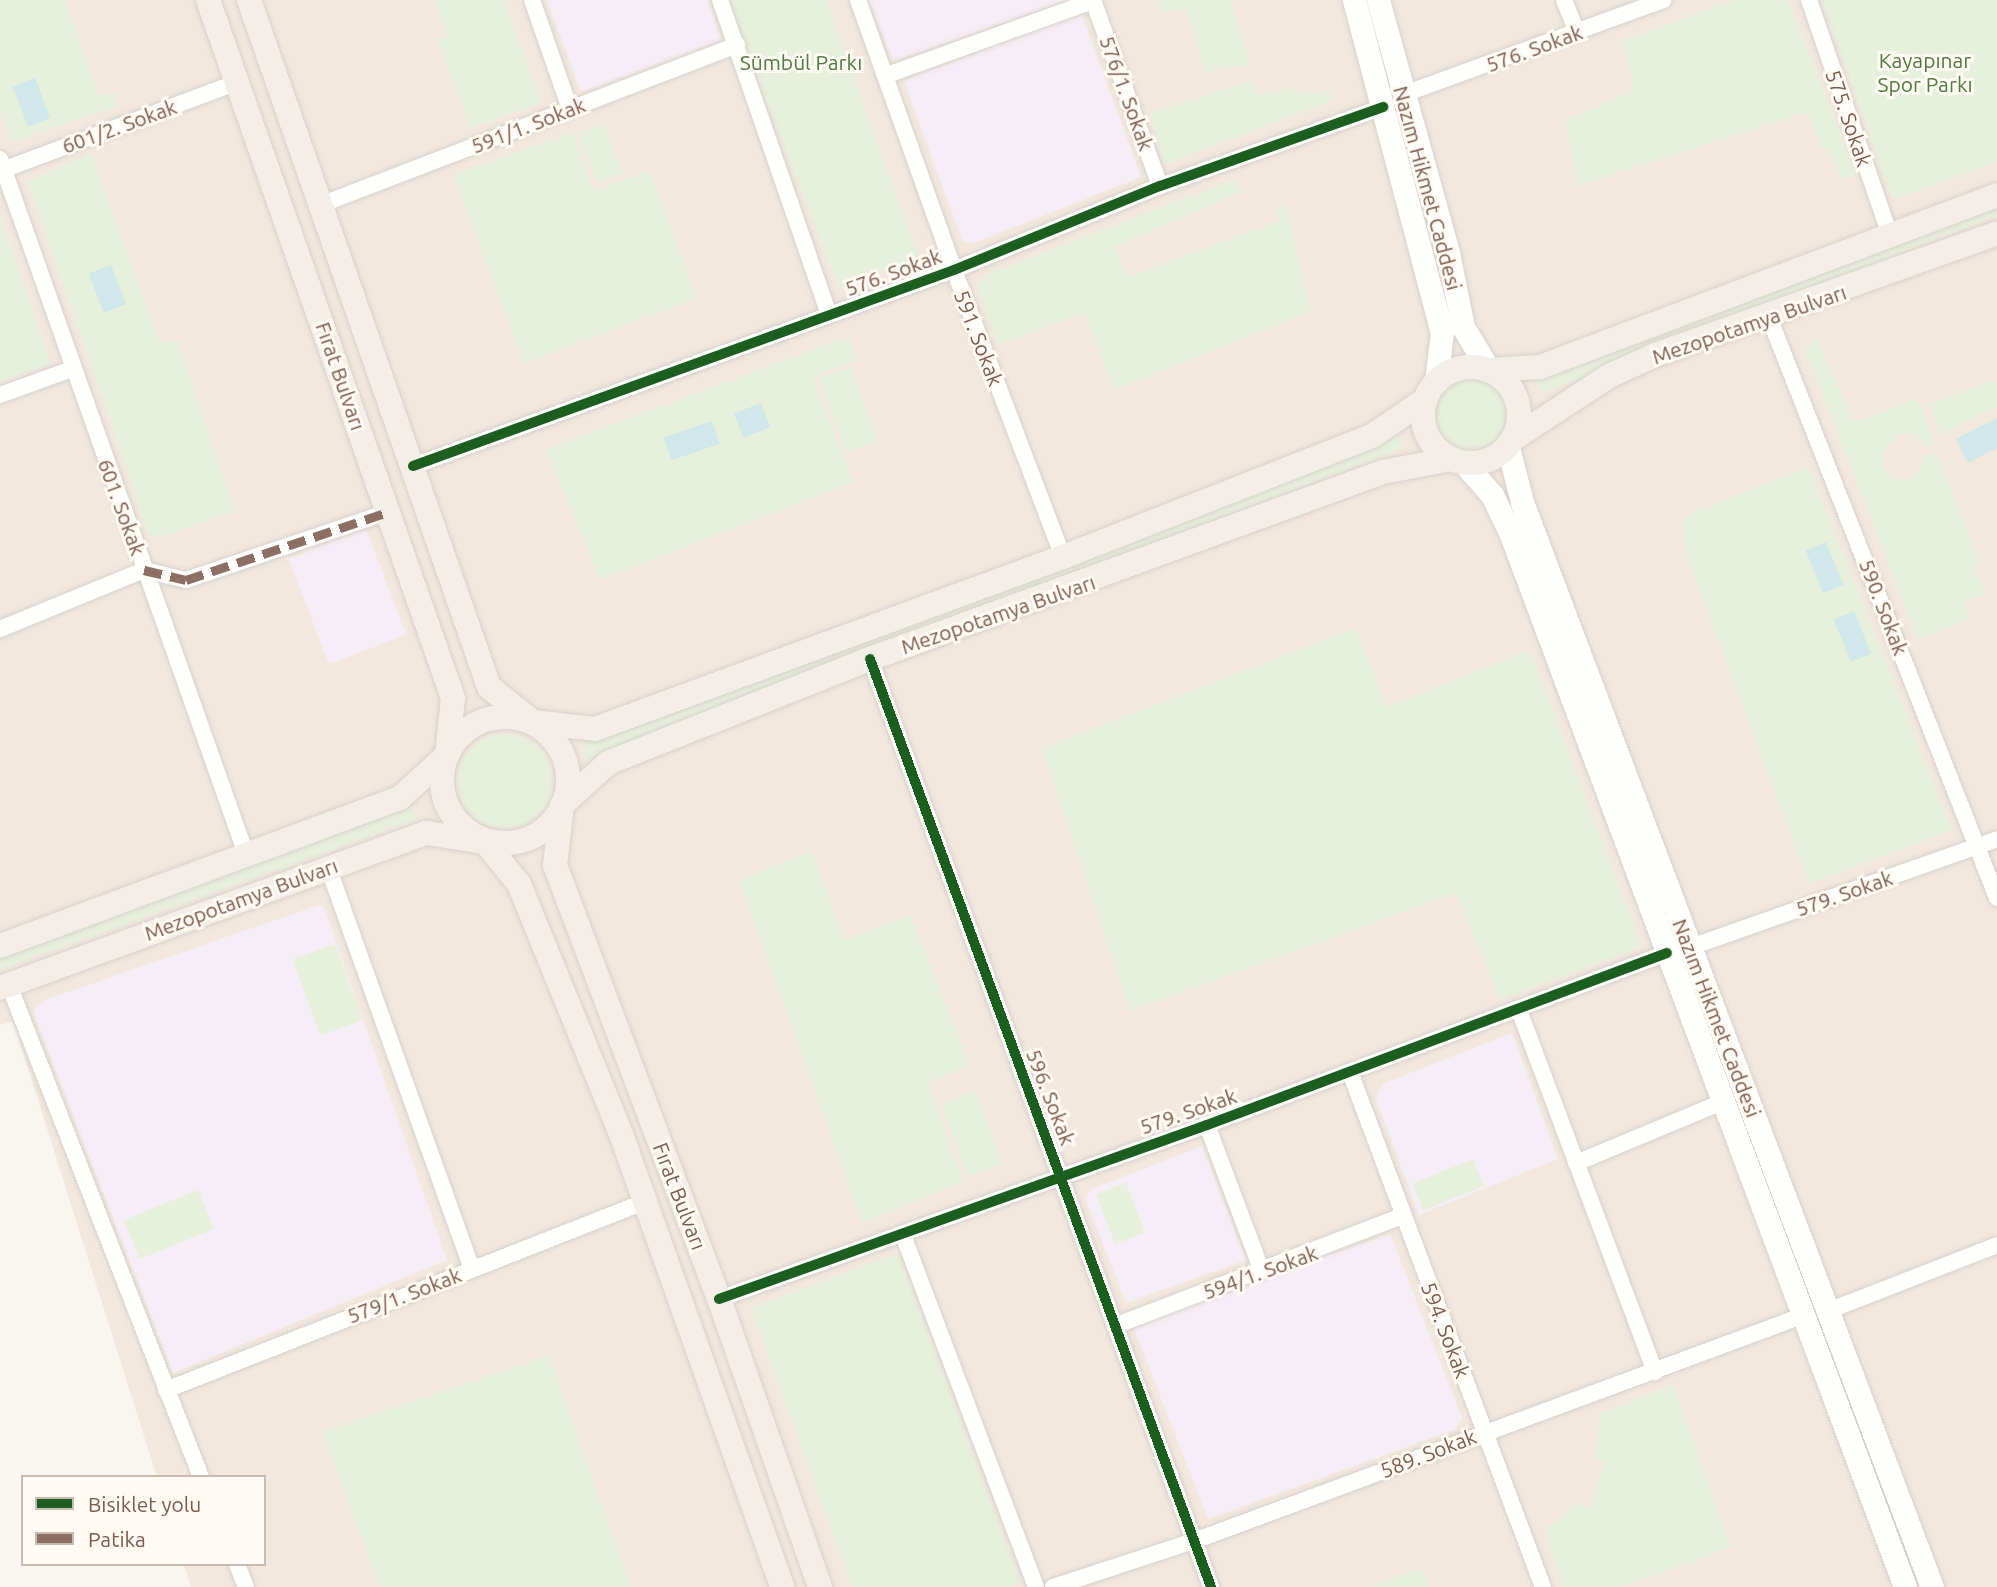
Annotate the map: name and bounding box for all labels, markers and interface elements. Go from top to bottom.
street label: 576. Sokak [1482,19,1586,77]
street label: 576/1. Sokak [1095,32,1159,154]
park label: Kayapınar Spor Parkı [1877,47,1973,97]
park label: Sümbül Parkı [740,49,862,75]
street label: 575. Sokak [1821,66,1877,170]
street label: Nazım Hikmet Caddesi [1389,83,1467,293]
street label: 591/1. Sokak [467,92,589,158]
street label: 601/2. Sokak [58,94,180,158]
street label: 576. Sokak [841,243,945,301]
street label: Mezopotamya Bulvarı [1649,279,1849,369]
street label: 591. Sokak [949,286,1009,390]
street label: Fırat Bulvarı [311,319,371,433]
street label: 601. Sokak [93,455,151,559]
street label: 590. Sokak [1854,555,1914,659]
street label: Mezopotamya Bulvarı [898,569,1098,659]
street label: Mezopotamya Bulvarı [141,852,341,946]
street label: 579. Sokak [1792,865,1896,921]
street label: Nazım Hikmet Caddesi [1667,915,1767,1121]
street label: 596. Sokak [1021,1045,1081,1149]
street label: 579. Sokak [1136,1083,1240,1139]
street label: Fırat Bulvarı [648,1139,712,1253]
street label: 594/1. Sokak [1199,1240,1321,1304]
street label: 579/1. Sokak [343,1262,465,1328]
street label: 594. Sokak [1416,1278,1476,1382]
street label: 589. Sokak [1376,1423,1480,1483]
legend [21,1475,266,1566]
text: Bisiklet yolu [88,1492,201,1516]
text: Patika [88,1527,146,1551]

